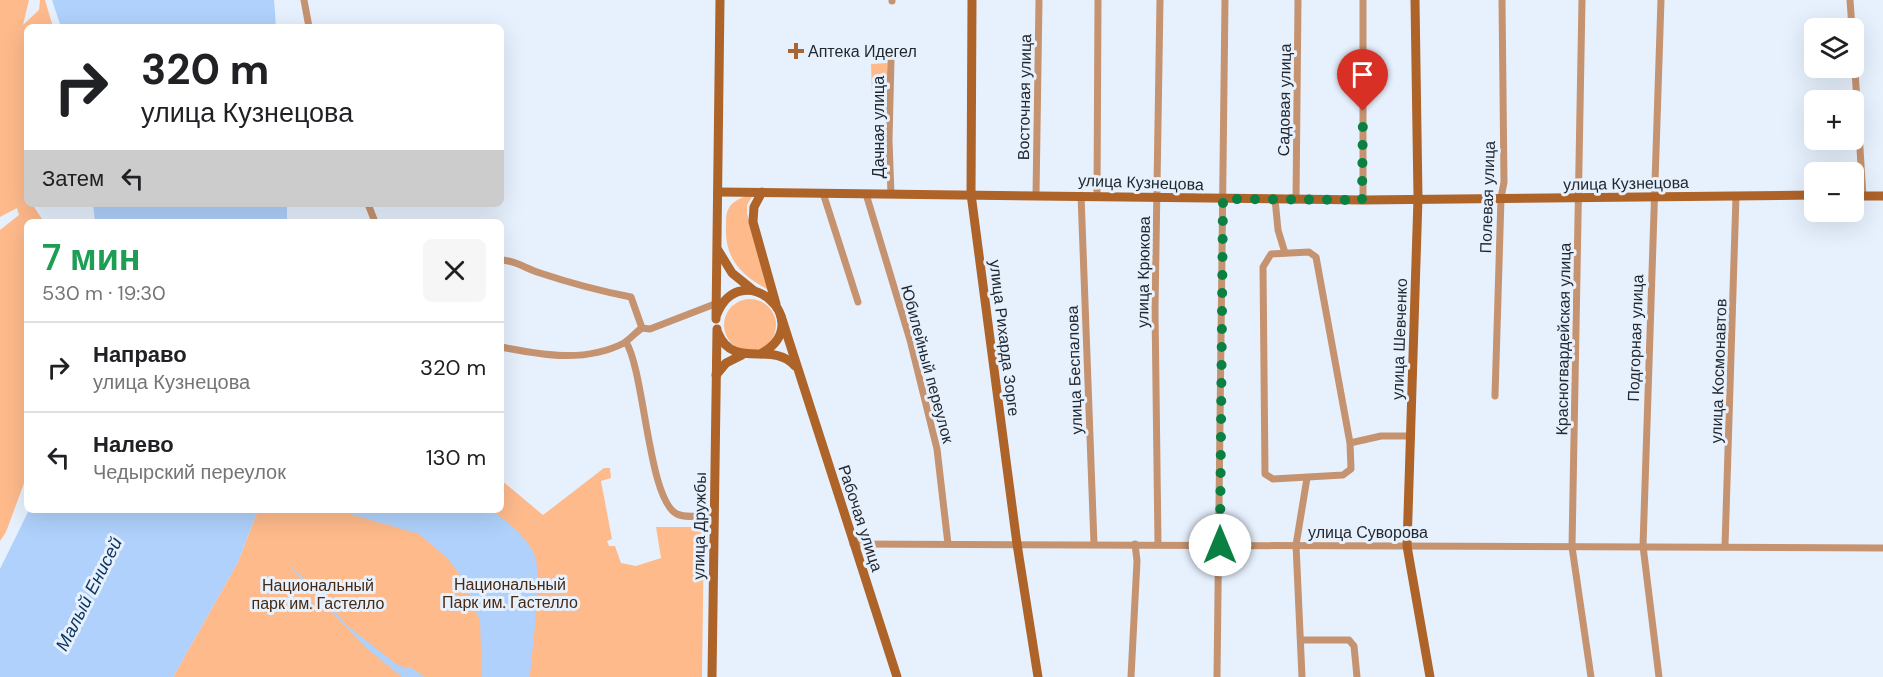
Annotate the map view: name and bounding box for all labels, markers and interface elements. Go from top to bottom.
map controls [1804,18,1864,222]
button: layers [1804,18,1864,78]
street label: Восточная улица [1013,34,1036,160]
place label: Аптека Идегел [808,41,917,62]
text: 320 m [141,42,269,97]
street label: Садовая улица [1273,43,1296,157]
marker: Аптека Идегел [789,44,803,58]
icon: right [42,48,120,126]
pin [1337,49,1388,111]
icon: arrive [1346,58,1379,91]
street label: Дачная улица [868,76,889,178]
button: + [1804,90,1864,150]
text: улица Кузнецова [141,95,353,130]
street label: Полевая улица [1475,140,1500,254]
icon: left [116,162,149,195]
button: − [1804,162,1864,222]
text: Затем [42,164,104,193]
street label: улица Кузнецова [1078,170,1204,195]
street label: улица Кузнецова [1563,172,1689,195]
street label: улица Крюкова [1132,216,1155,328]
text: 7 мин [42,234,141,281]
button: close [423,239,486,302]
street label: Красногвардейская улица [1551,242,1576,436]
street label: улица Рихарда Зорге [984,259,1025,418]
street label: Подгорная улица [1623,274,1648,402]
street label: улица Шевченко [1387,278,1412,400]
text: 530 m · 19:30 [42,280,166,306]
street label: Юбилейный переулок [896,283,959,447]
street label: улица Космонавтов [1705,298,1732,444]
street label: улица Беспалова [1062,305,1087,435]
text: Направо [93,340,187,369]
icon: right [42,351,75,384]
text: 320 m [420,353,486,382]
text: улица Кузнецова [93,369,250,395]
text: Налево [93,430,174,459]
icon: left [42,441,75,474]
text: 130 m [426,443,486,472]
text: Чедырский переулок [93,459,286,485]
street label: Рабочая улица [833,462,888,574]
street label: улица Дружбы [688,472,711,580]
position arrow [1188,513,1252,577]
street label: улица Суворова [1308,522,1428,543]
water label: Малый Енисей [50,533,128,655]
park label: Национальный Парк им. Гастелло [442,574,578,613]
park label: Национальный парк им. Гастелло [251,575,385,614]

